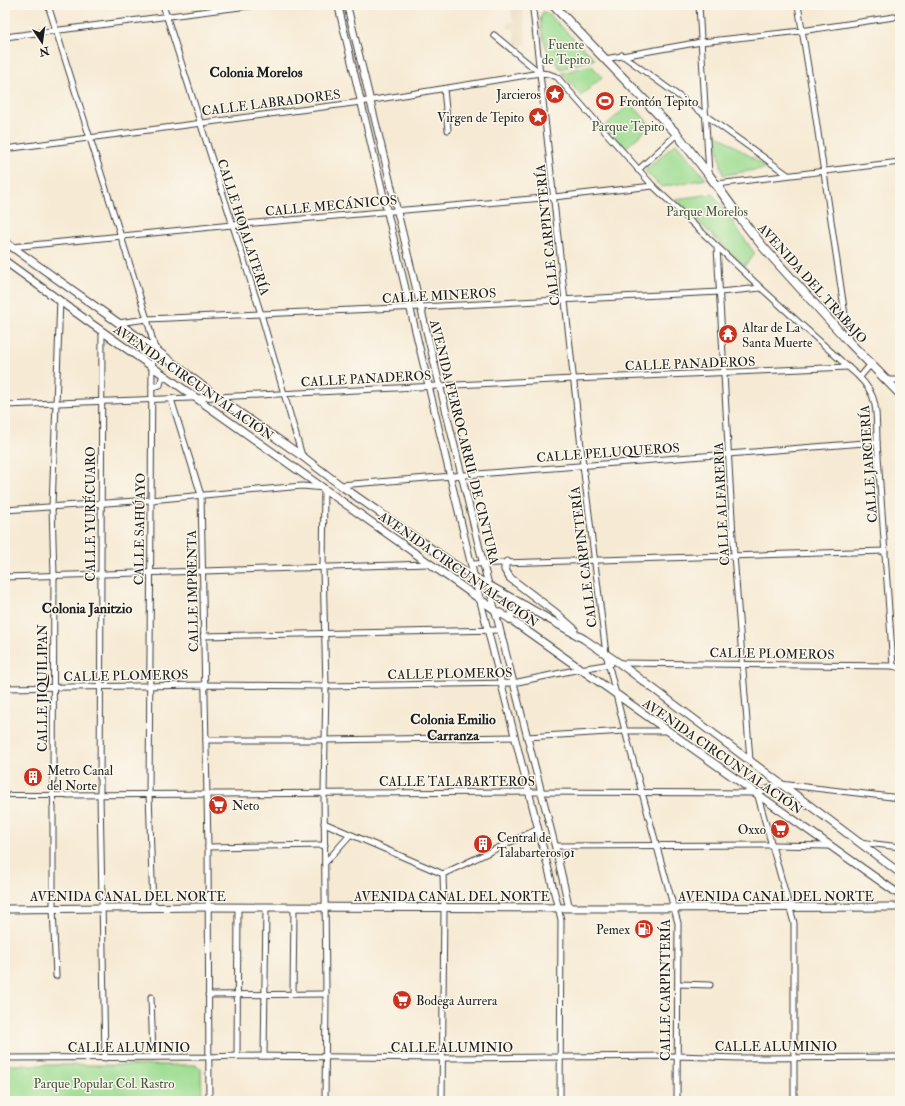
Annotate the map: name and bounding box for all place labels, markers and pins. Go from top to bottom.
place icon: Jarcieros [544,83,566,105]
place label: Jarcieros [495,87,542,103]
sports icon: Frontón Tepito [594,90,616,112]
place label: Frontón Tepito [619,94,698,111]
place icon: Virgen de Tepito [527,106,549,128]
place label: Virgen de Tepito [437,110,524,127]
place label: Altar de La Santa Muerte [741,320,813,351]
temple icon: Altar de La Santa Muerte [717,323,739,345]
place label: Metro Canal del Norte [47,763,114,794]
building icon: Metro Canal del Norte [22,766,44,788]
supermarket icon: Neto [207,794,229,816]
place label: Neto [232,798,259,814]
supermarket icon: Oxxo [769,818,791,840]
place label: Oxxo [738,822,766,838]
place label: Central de Talabarteros 91 [497,830,575,861]
building icon: Central de Talabarteros 91 [472,833,494,855]
fuel station icon: Pemex [633,918,655,940]
place label: Pemex [596,922,630,938]
supermarket icon: Bodega Aurrera [391,989,413,1011]
place label: Bodega Aurrera [416,993,498,1009]

